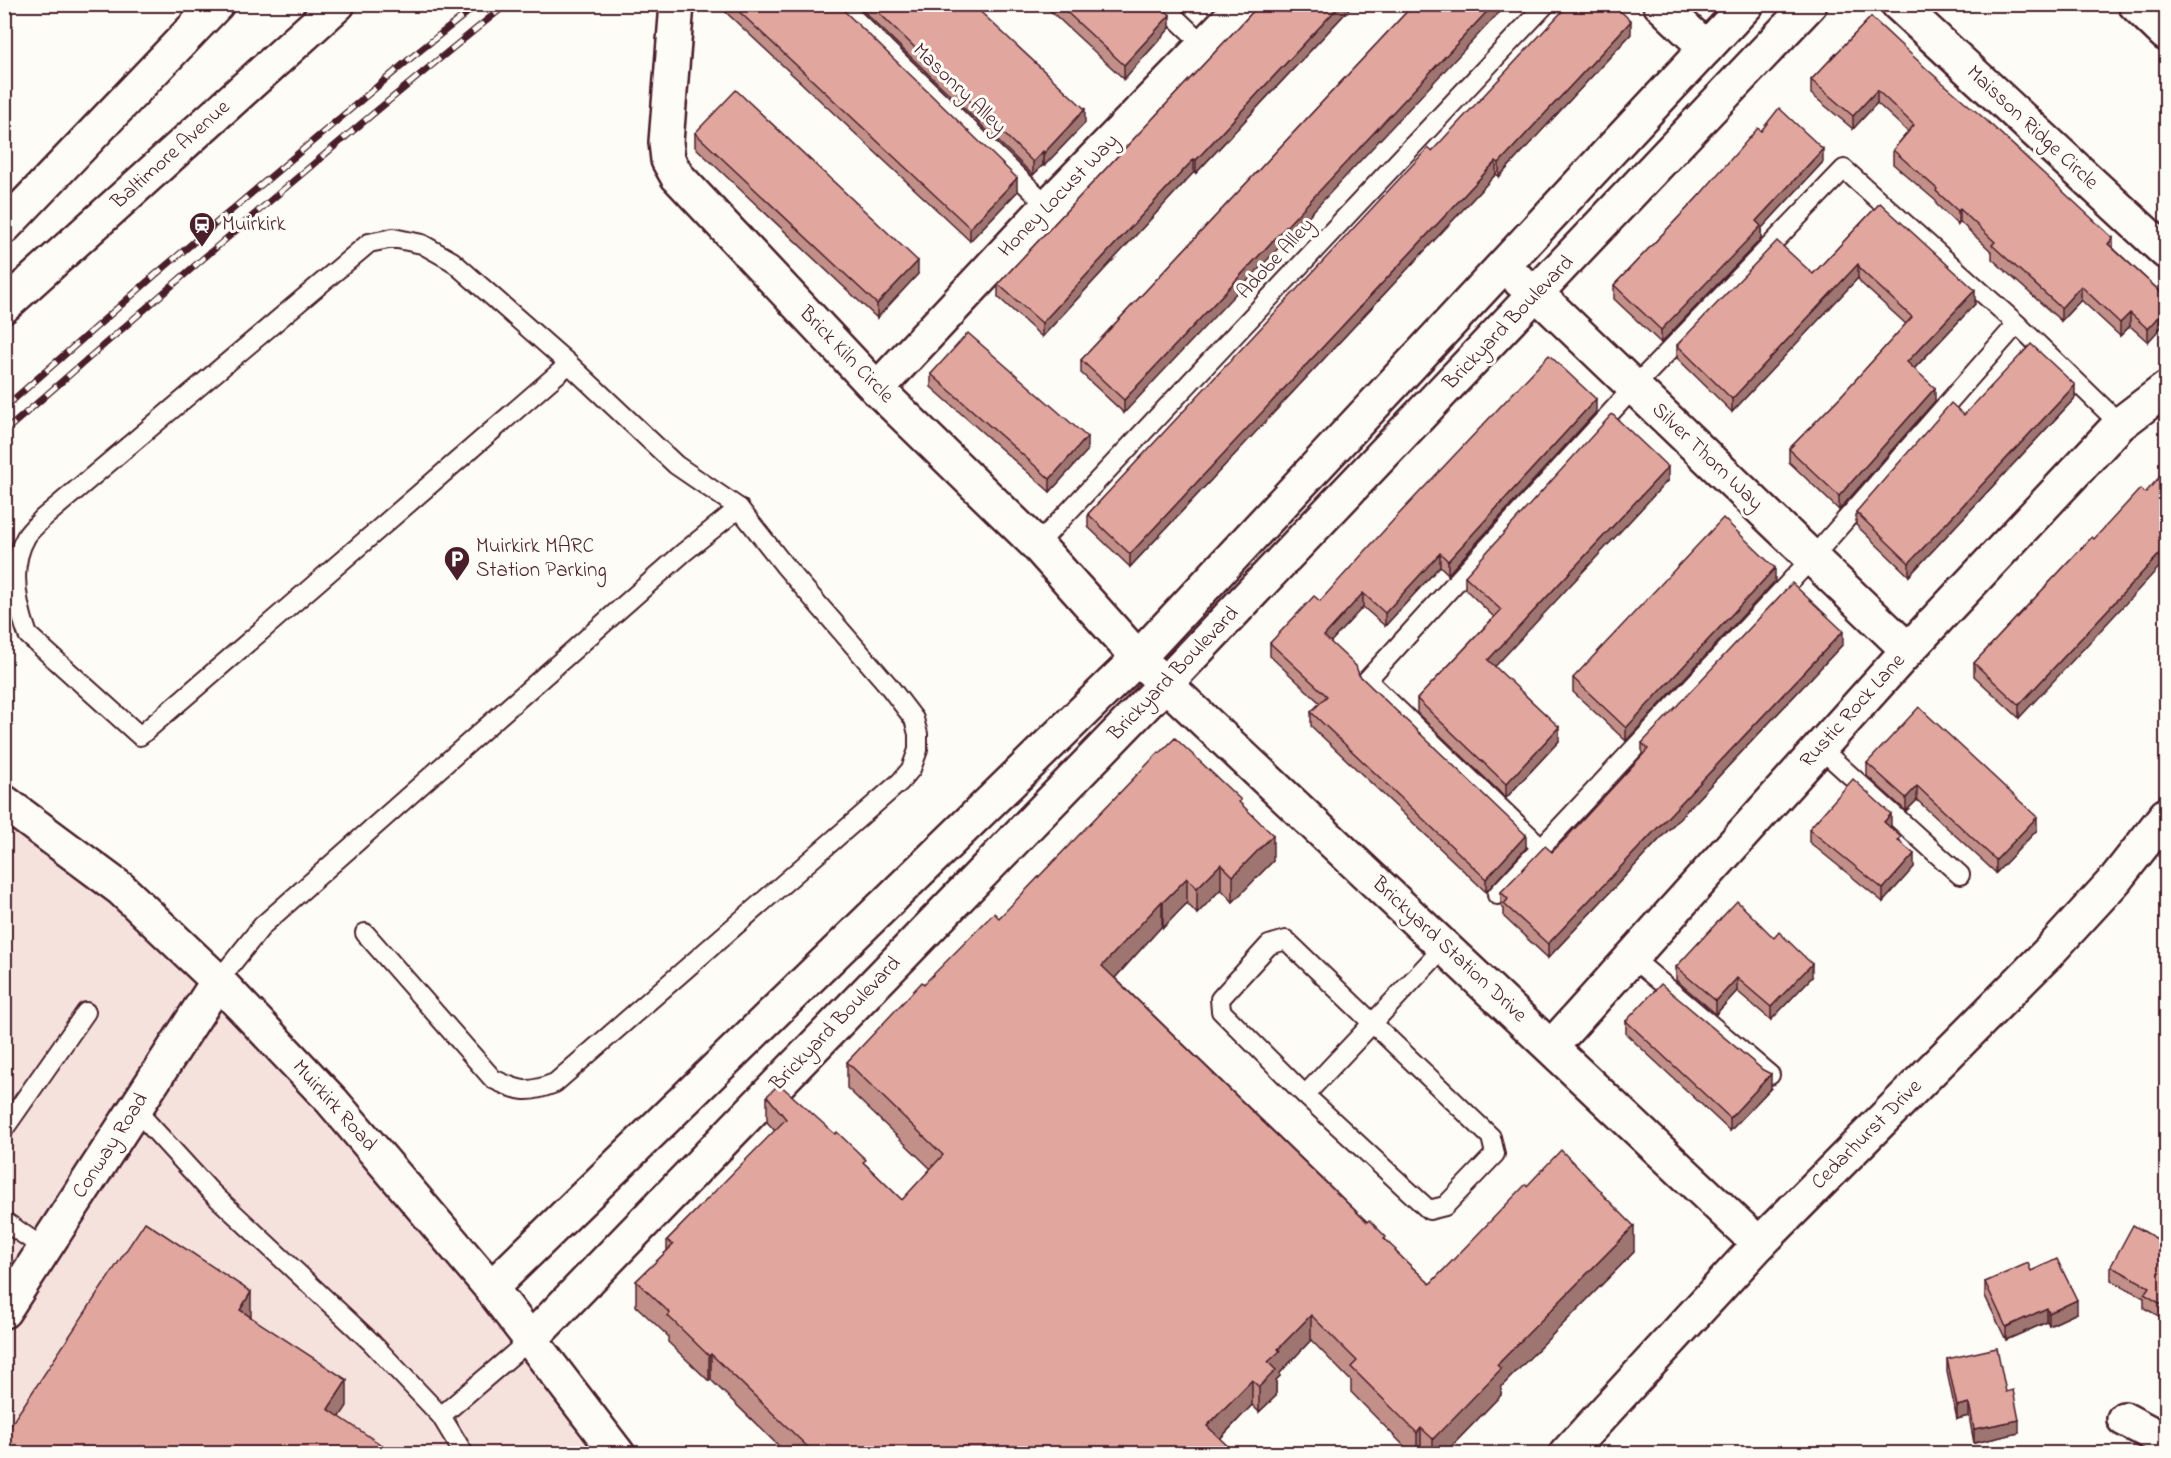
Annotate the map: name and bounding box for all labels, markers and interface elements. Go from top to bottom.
street label: Masonry Alley [904,36,1013,143]
street label: Maisson Ridge Circle [1958,59,2105,199]
street label: Baltimore Avenue [104,93,238,217]
street label: Honey Locust Way [992,127,1128,266]
station icon: Muirkirk [187,210,217,248]
place label: Muirkirk [222,210,286,240]
street label: Adobe Alley [1230,212,1323,308]
street label: Brickyard Boulevard [1436,249,1583,399]
street label: Brick Kiln Circle [791,299,901,411]
street label: Silver Thorn Way [1643,396,1770,520]
place label: Muirkirk MARC Station Parking [476,532,607,588]
parking icon: Muirkirk MARC Station Parking [442,544,472,582]
street label: Brickyard Boulevard [1101,600,1248,750]
street label: Rustic Rock Lane [1793,647,1913,775]
street label: Brickyard Station Drive [1363,869,1534,1032]
street label: Brickyard Boulevard [763,950,910,1100]
street label: Muirkirk Road [285,1053,384,1159]
street label: Cedarhurst Drive [1805,1072,1930,1197]
street label: Conway Road [66,1087,158,1206]

